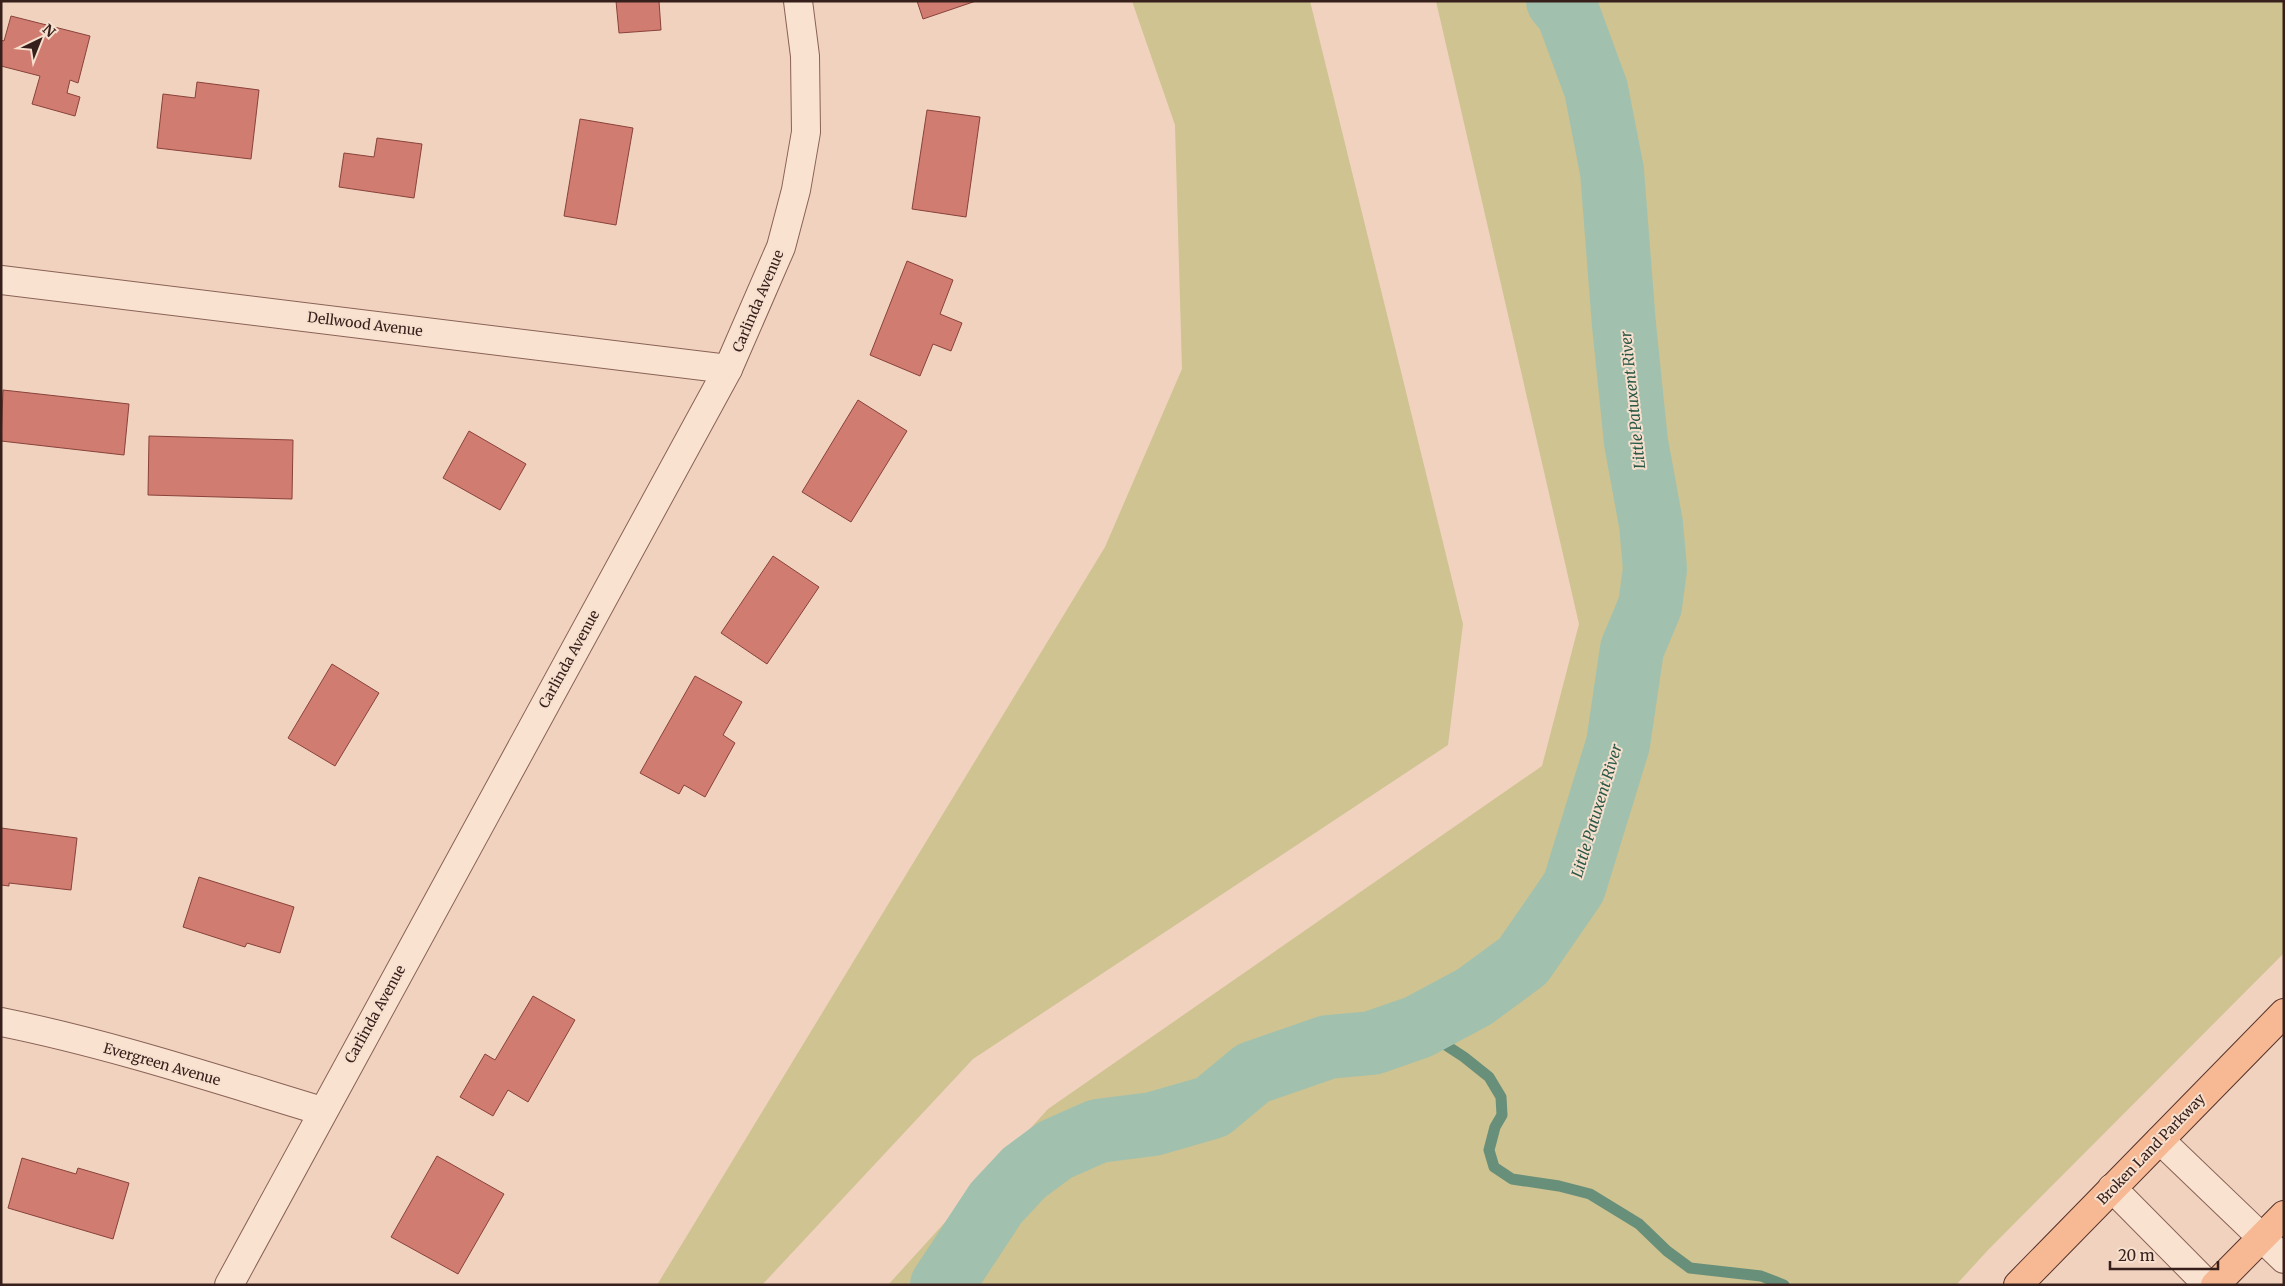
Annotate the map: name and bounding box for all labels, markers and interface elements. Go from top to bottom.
north arrow [15,15,65,65]
text: N [39,20,59,41]
street label: Carlinda Avenue [728,247,788,355]
street label: Dellwood Avenue [306,308,424,340]
water label: Little Patuxent River [1616,329,1649,470]
street label: Carlinda Avenue [535,607,603,711]
water label: Little Patuxent River [1567,741,1626,880]
street label: Carlinda Avenue [341,962,409,1066]
street label: Evergreen Avenue [101,1039,223,1089]
street label: Broken Land Parkway [2093,1089,2209,1208]
scale bar [2110,1238,2218,1270]
text: 20 m [2118,1246,2155,1265]

